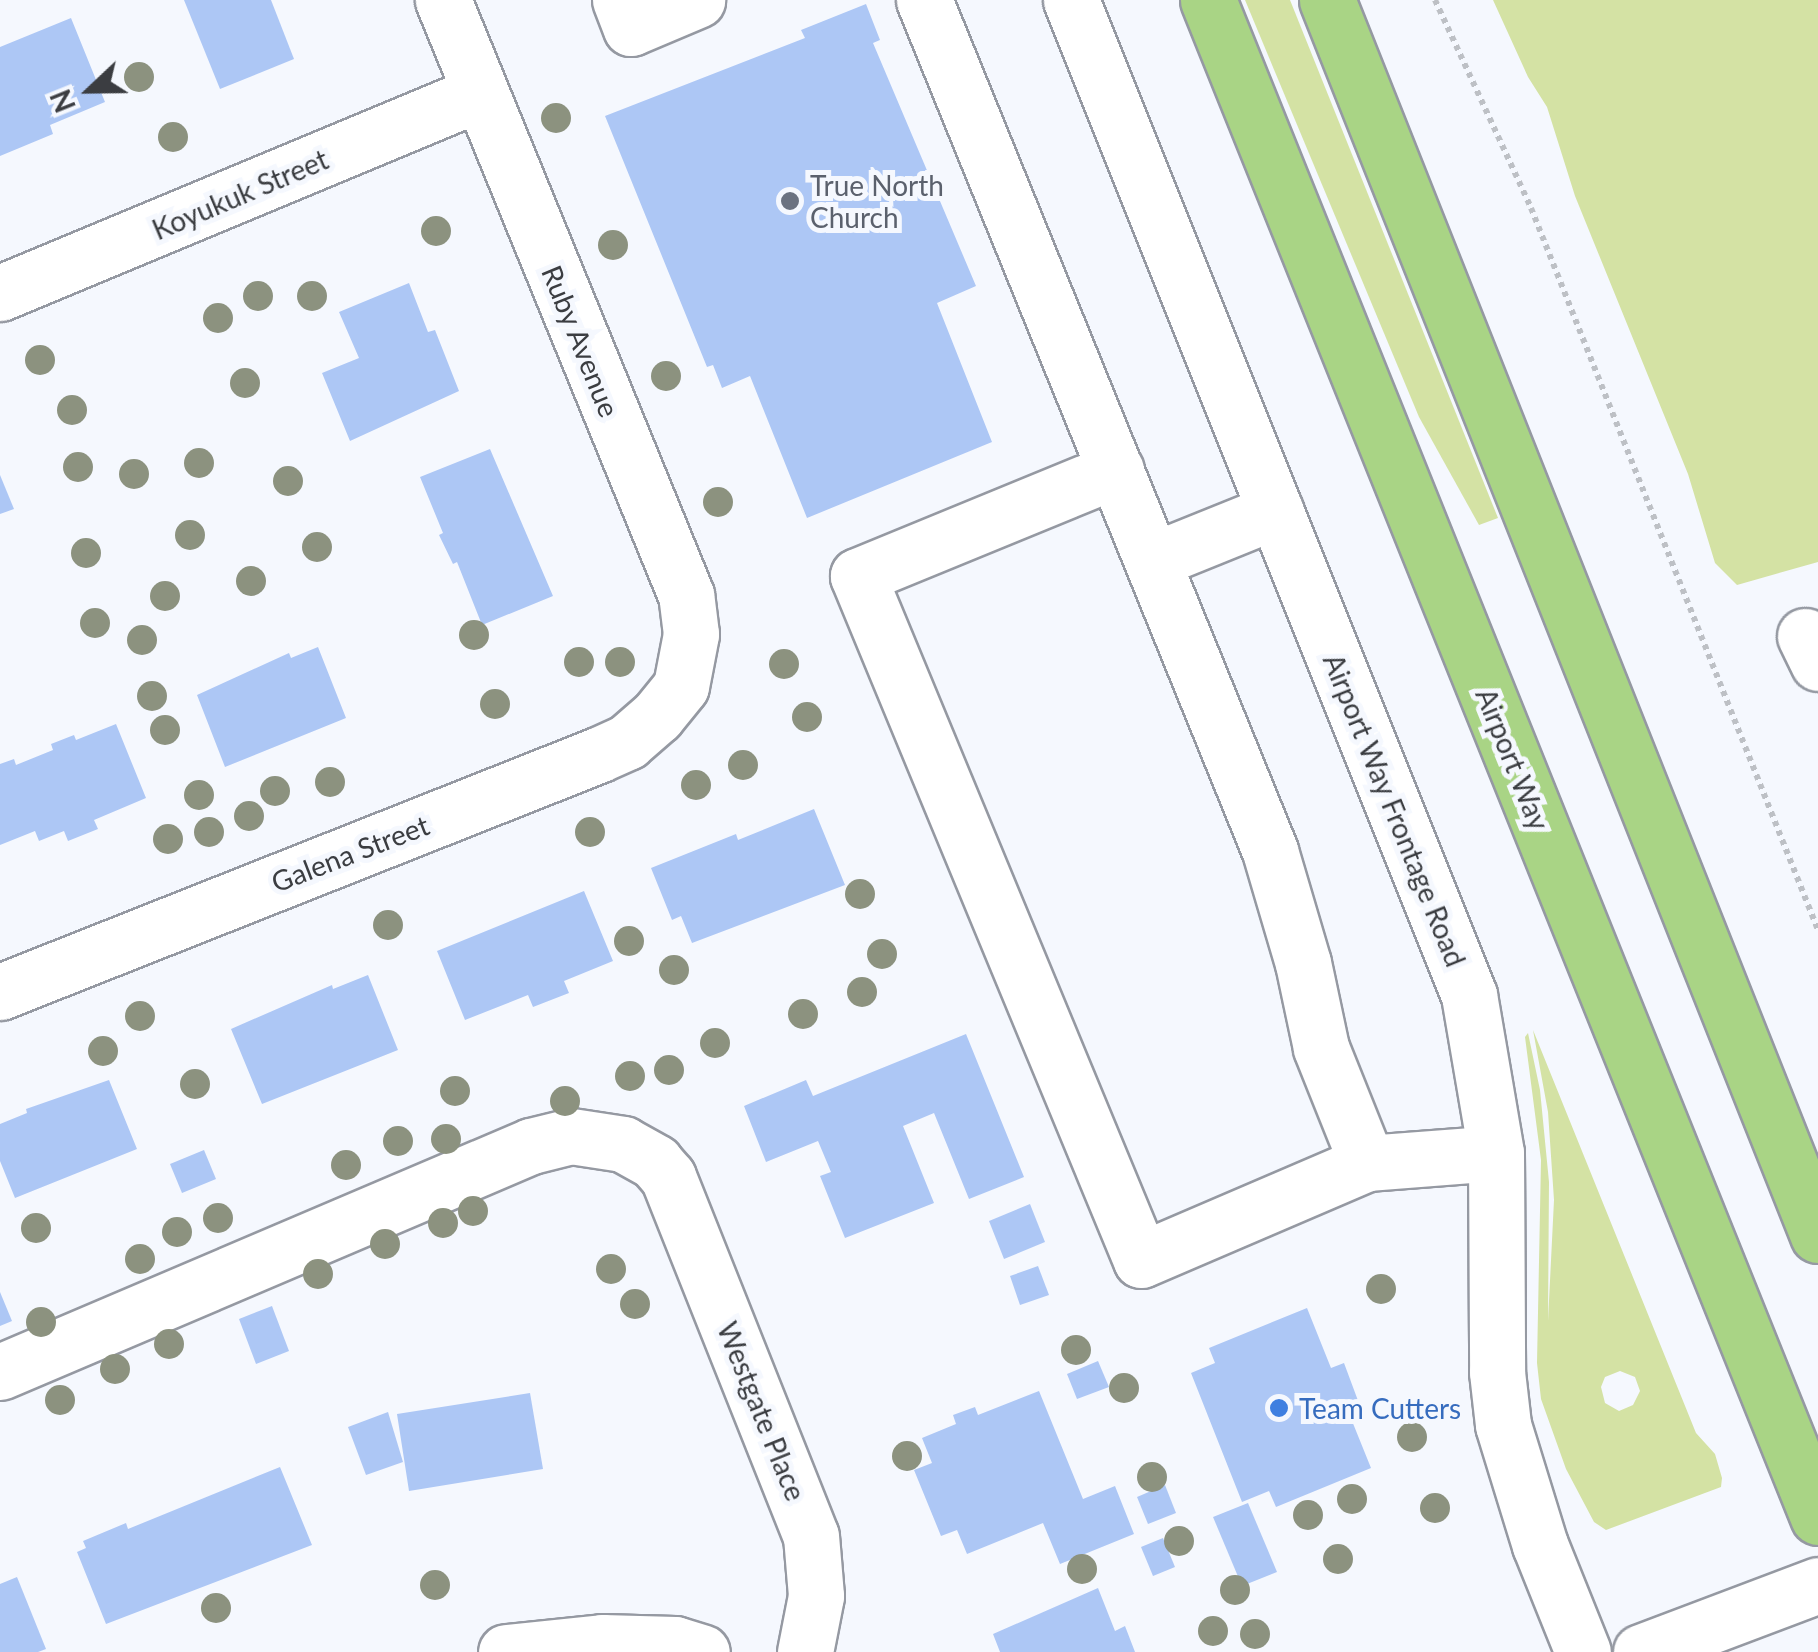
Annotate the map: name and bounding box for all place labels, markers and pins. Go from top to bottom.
place label: True North Church [810,168,944,234]
marker: True North Church [779,190,801,212]
place label: Team Cutters [1299,1391,1461,1425]
marker: Team Cutters [1268,1397,1290,1419]

